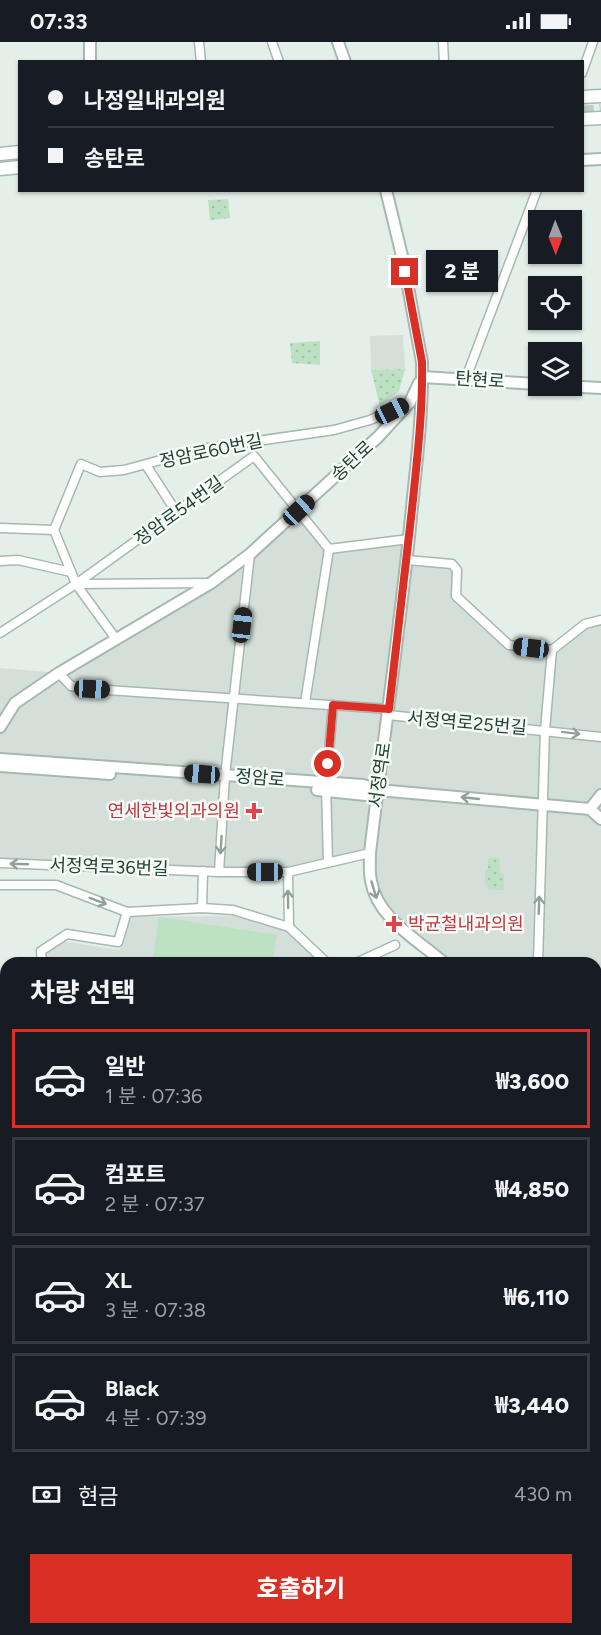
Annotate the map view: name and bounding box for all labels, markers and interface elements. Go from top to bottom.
text: 07:33 [30,8,88,35]
text: 나정일내과의원 [84,87,226,114]
text: 송탄로 [84,145,145,172]
north arrow [528,210,582,264]
map controls [528,210,582,396]
callout: 2 분 [426,251,498,293]
route end [391,258,418,285]
text: 2 분 [445,259,479,283]
button: locate [528,276,582,330]
button: layers [528,342,582,396]
street label: 탄현로 [454,367,506,393]
car [372,395,412,427]
street label: 정암로60번길 [158,429,264,473]
street label: 송탄로 [326,436,378,486]
street label: 정암로54번길 [130,471,228,551]
car [280,491,318,529]
car [231,606,253,644]
car [512,637,550,659]
car [74,679,110,699]
street label: 서정역로25번길 [406,707,528,739]
one-way arrow [561,728,581,739]
street label: 서정역로 [364,741,396,809]
route start [314,750,341,777]
car [183,764,221,784]
street label: 정암로 [234,765,286,791]
one-way arrow [461,792,481,803]
place label: 연세한빛외과의원 [108,800,240,822]
marker: 연세한빛외과의원 [245,802,263,820]
one-way arrow [215,834,226,854]
street label: 서정역로36번길 [49,854,169,880]
one-way arrow [10,858,30,869]
car [247,863,283,881]
one-way arrow [369,880,380,899]
one-way arrow [282,890,294,910]
one-way arrow [533,895,545,915]
one-way arrow [88,896,107,907]
place label: 박균철내과의원 [408,913,524,935]
marker: 박균철내과의원 [385,915,403,933]
text: 차량 선택 [30,976,136,1009]
icon: car [33,1052,87,1106]
text: 일반 [105,1053,145,1080]
text: ₩3,600 [496,1068,569,1095]
text: 1 분 · 07:36 [105,1084,202,1108]
icon: car [33,1160,87,1214]
text: 컴포트 [105,1161,166,1188]
text: ₩4,850 [495,1176,569,1203]
text: 2 분 · 07:37 [105,1192,205,1216]
text: XL [105,1267,132,1294]
icon: car [33,1268,87,1322]
text: ₩6,110 [504,1284,569,1311]
text: 3 분 · 07:38 [105,1298,206,1322]
text: Black [105,1375,159,1402]
icon: car [33,1376,87,1430]
text: ₩3,440 [495,1392,569,1419]
text: 4 분 · 07:39 [105,1406,207,1430]
icon: cash [30,1478,63,1511]
text: 430 m [514,1482,572,1506]
text: 현금 [78,1483,118,1510]
button: 호출하기 [30,1554,572,1623]

